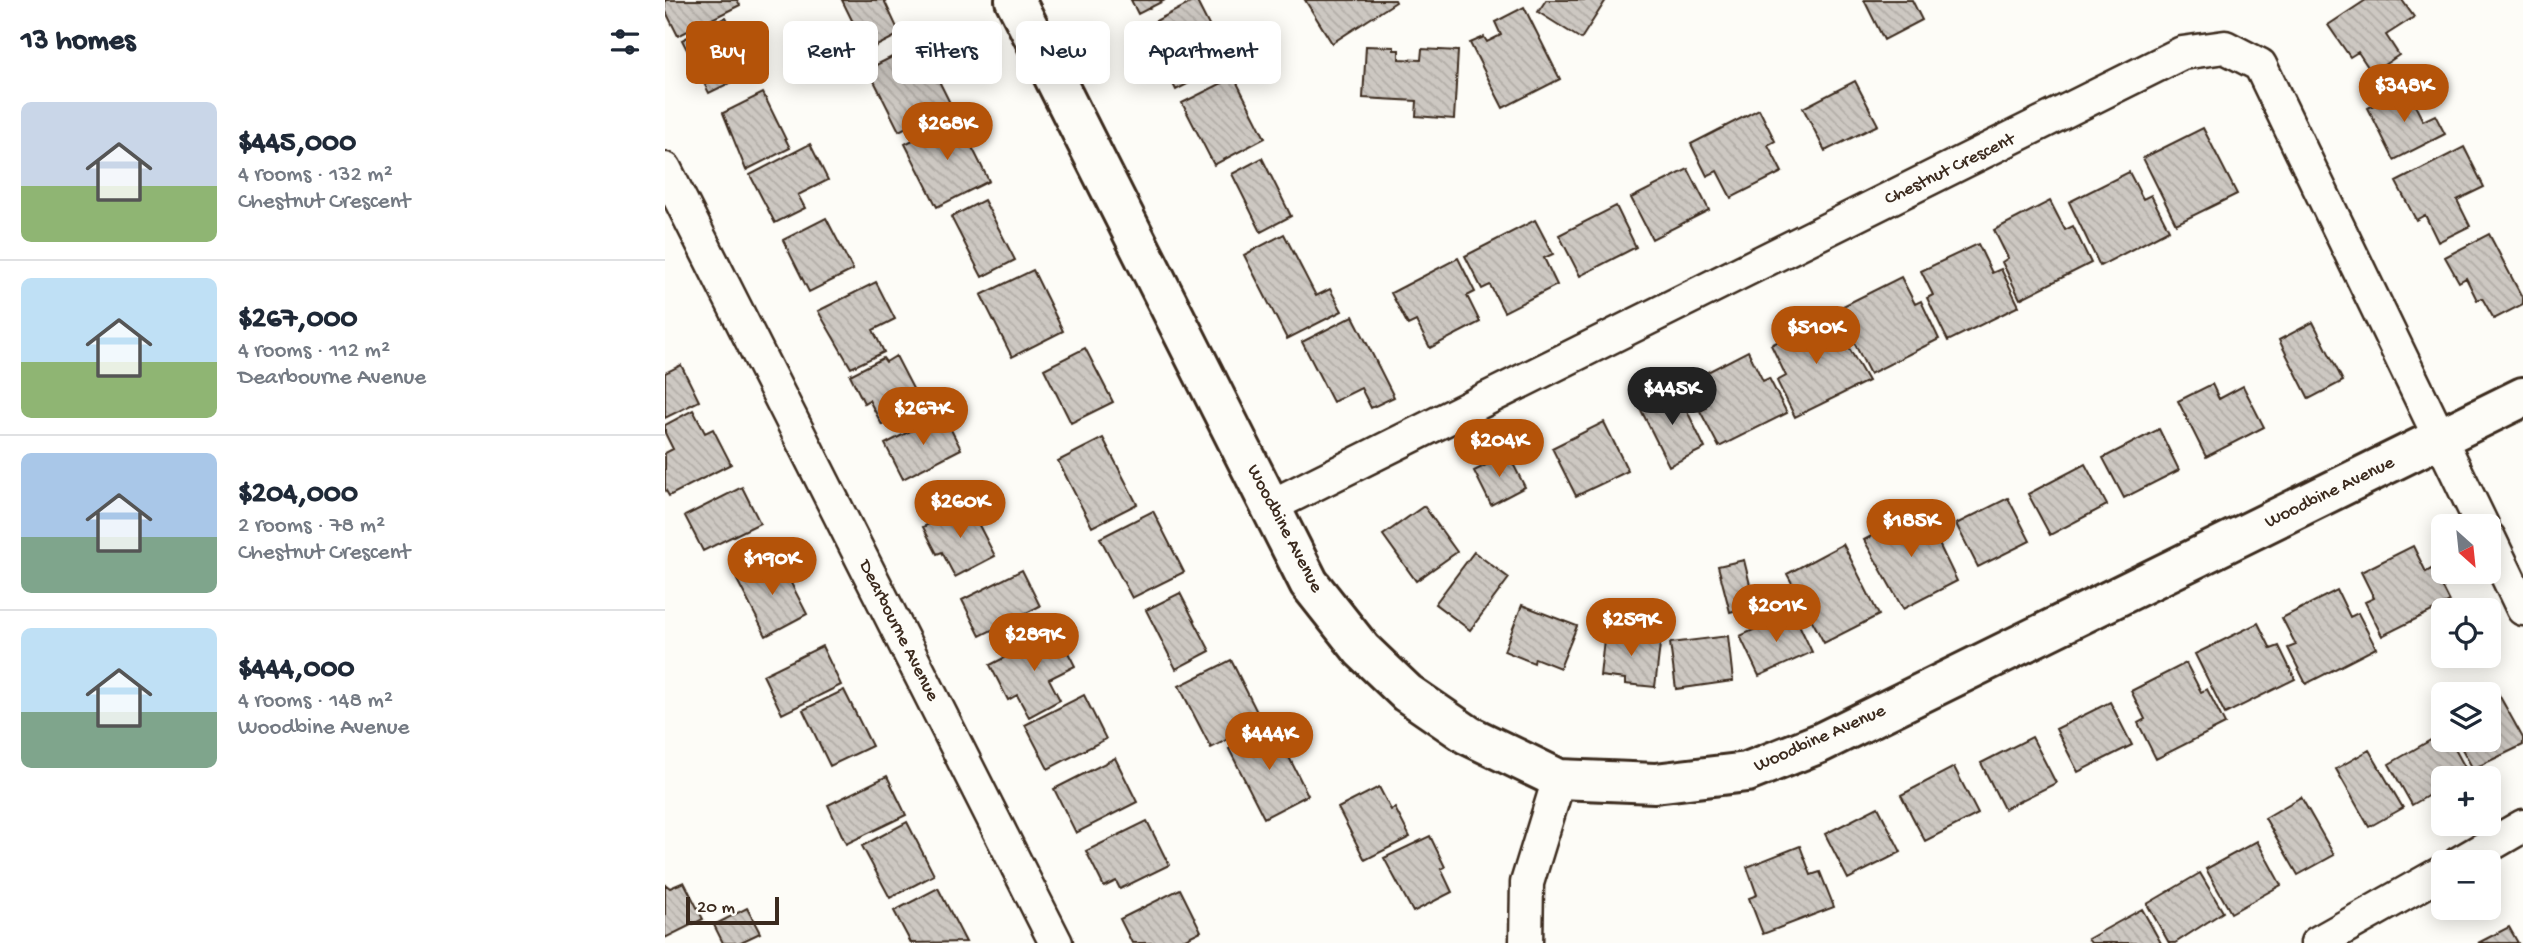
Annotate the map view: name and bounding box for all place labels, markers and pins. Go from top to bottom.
pin: $348K [2355,64,2453,124]
pin: $268K [898,102,996,162]
pin: $510K [1767,306,1865,366]
pin: $445K [1623,368,1721,427]
pin: $267K [874,388,972,447]
pin: $204K [1450,420,1548,479]
pin: $260K [911,480,1009,540]
pin: $185K [1862,500,1960,559]
pin: $190K [723,538,821,597]
pin: $201K [1727,584,1825,644]
pin: $259K [1582,598,1680,658]
pin: $289K [985,614,1083,673]
pin: $444K [1220,712,1318,772]

